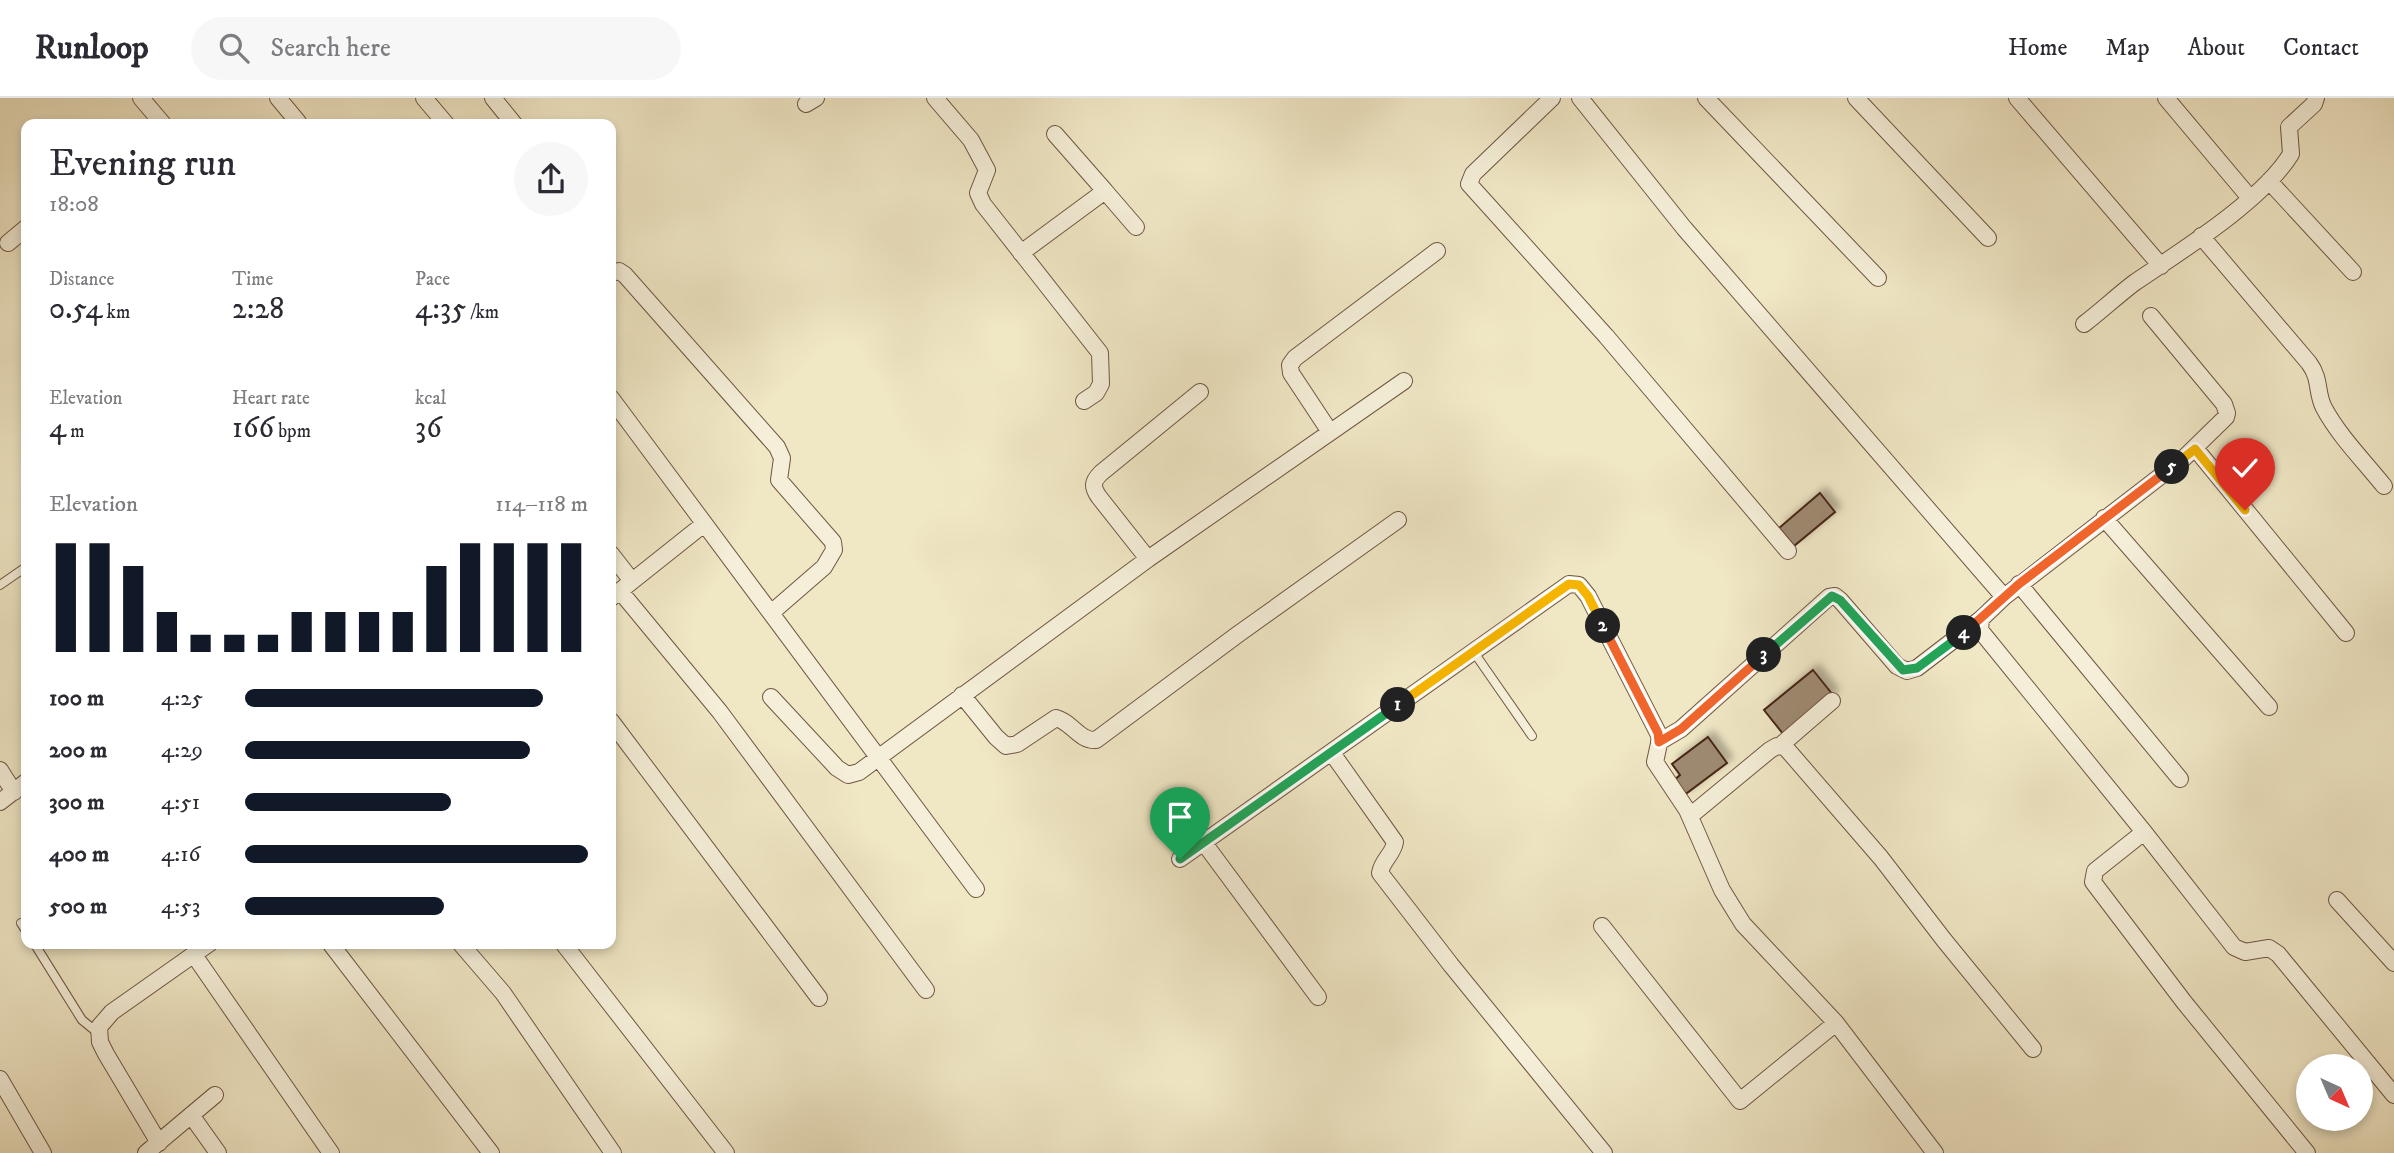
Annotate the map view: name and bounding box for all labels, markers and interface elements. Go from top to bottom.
search box [191,17,681,80]
text: Runloop [35,28,149,69]
icon: search [215,29,253,67]
text: Search here [271,32,391,65]
text: Home [2008,33,2067,63]
text: Map [2105,33,2150,63]
text: About [2188,33,2245,63]
text: Contact [2283,33,2359,63]
text: Evening run [49,140,236,188]
button: share [514,142,588,216]
text: 18:08 [49,190,99,219]
text: Distance [49,268,114,291]
text: Time [232,268,273,291]
text: Pace [415,268,450,291]
text: 0.54 [49,291,102,328]
text: 2:28 [232,291,284,328]
text: 4:35 [415,291,466,328]
text: km [102,301,130,324]
text: /km [466,301,499,324]
text: Elevation [49,387,123,410]
text: Heart rate [232,387,310,410]
text: kcal [415,387,446,410]
text: 4 [49,410,66,447]
text: 166 [232,410,274,447]
text: 36 [415,410,442,447]
text: m [66,420,85,443]
text: bpm [274,420,311,443]
pin [2215,438,2275,510]
icon: check [2226,449,2264,487]
pin: 5 [2154,450,2190,484]
text: 5 [2167,455,2176,478]
text: Elevation [49,490,138,519]
text: 114–118 m [495,490,588,519]
pin: 2 [1586,608,1620,644]
text: 2 [1598,614,1607,637]
pin: 4 [1946,616,1982,650]
text: 4 [1958,621,1969,644]
pin: 3 [1746,638,1782,672]
text: 3 [1760,643,1767,666]
text: 100 m [49,684,104,713]
text: 4:25 [161,684,203,713]
pin: 1 [1380,688,1416,722]
text: 1 [1394,693,1401,716]
text: 200 m [49,736,107,765]
text: 4:29 [161,736,203,765]
pin [1150,787,1210,859]
text: 300 m [49,788,105,817]
text: 4:51 [161,788,200,817]
icon: arrive [1161,798,1199,836]
text: 400 m [49,840,109,869]
text: 4:16 [161,840,201,869]
text: 500 m [49,892,107,921]
text: 4:53 [161,892,200,921]
north arrow [2296,1054,2373,1130]
map controls [2296,1054,2373,1131]

